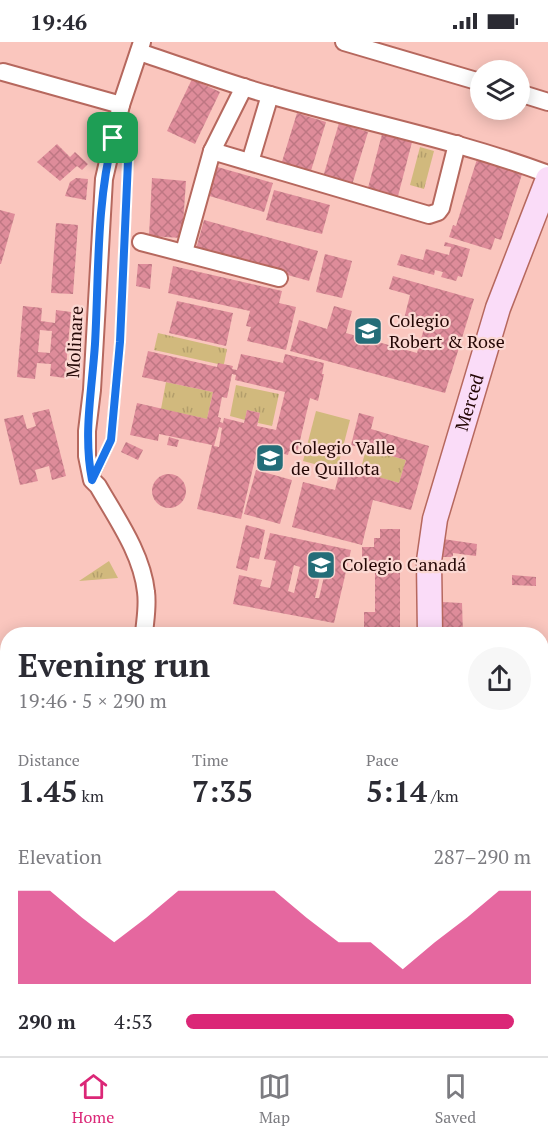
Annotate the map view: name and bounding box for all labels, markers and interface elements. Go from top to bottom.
text: 19:46 [30,7,87,36]
map controls [470,60,530,120]
button: layers [470,60,530,120]
pin [87,112,138,163]
icon: arrive [96,121,129,154]
street label: Molinare [60,305,88,379]
place label: Colegio Robert & Rose [389,308,505,353]
school or university icon: Colegio Robert & Rose [352,315,384,347]
street label: Merced [449,371,489,434]
place label: Colegio Valle de Quillota [291,435,395,480]
school or university icon: Colegio Valle de Quillota [254,442,286,474]
school or university icon: Colegio Canadá [305,549,337,581]
place label: Colegio Canadá [342,552,466,576]
text: Evening run [18,643,210,686]
button: share [468,647,531,710]
text: 19:46 · 5 × 290 m [18,687,167,714]
text: Distance [18,749,80,771]
text: Time [192,749,229,771]
text: Pace [366,749,399,771]
text: 1.45 [18,771,78,811]
text: 7:35 [192,771,253,811]
text: 5:14 [366,771,427,811]
text: km [78,785,104,807]
text: /km [427,785,459,807]
text: Elevation [18,843,102,870]
text: 287–290 m [433,843,531,870]
text: 290 m [18,1008,76,1035]
text: 4:53 [114,1008,153,1035]
tab: Home [72,1070,114,1128]
tab: Map [258,1070,291,1128]
tab: Saved [435,1070,476,1128]

